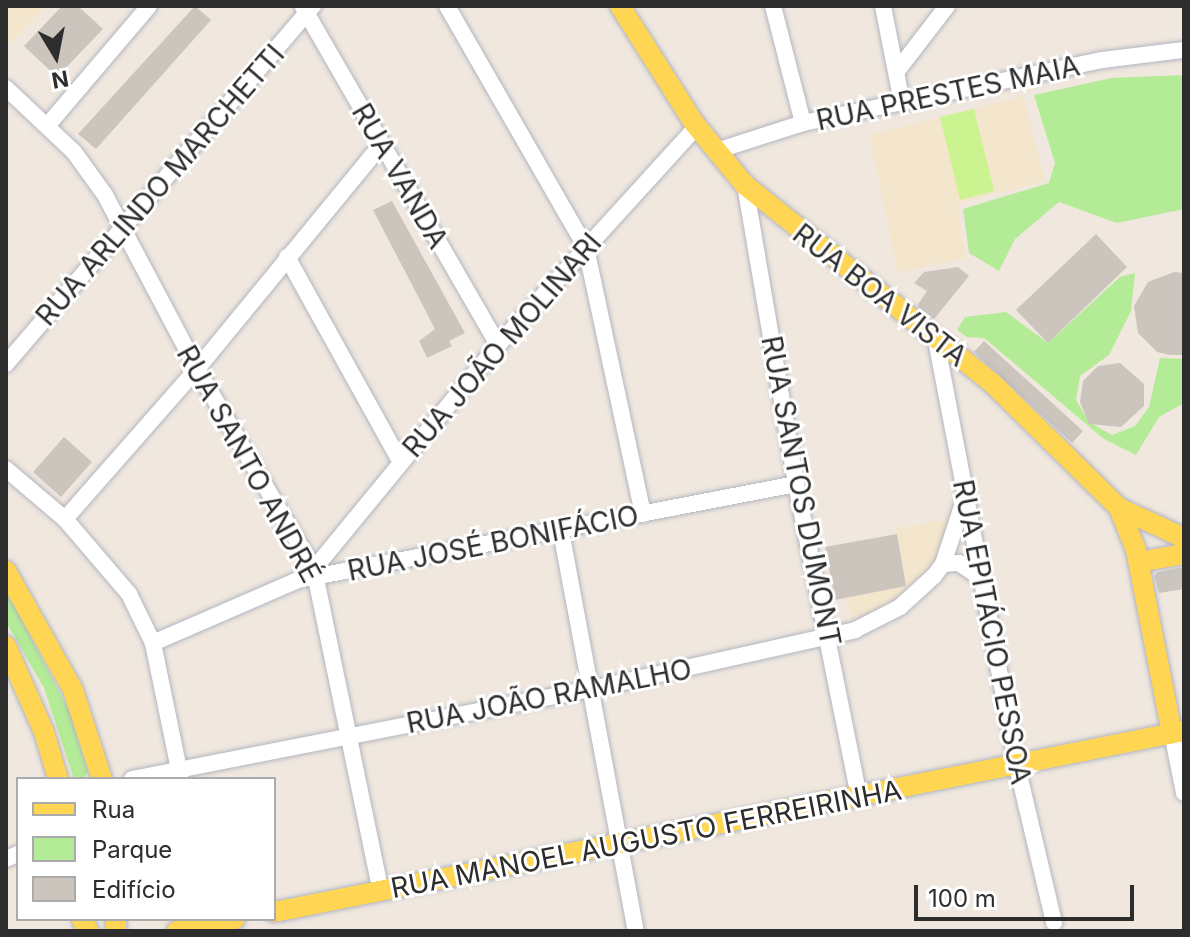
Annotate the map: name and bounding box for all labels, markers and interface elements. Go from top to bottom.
north arrow [16,16,96,96]
street label: RUA ARLINDO MARCHETTI [29,38,291,332]
street label: RUA PRESTES MAIA [813,49,1083,137]
street label: RUA VANDA [345,98,455,254]
street label: RUA BOA VISTA [786,217,974,373]
street label: RUA JOÃO MOLINARI [396,226,608,464]
street label: RUA SANTOS DUMONT [754,333,848,649]
street label: RUA SANTO ANDRÉ [170,340,328,588]
street label: RUA EPITÁCIO PESSOA [946,477,1038,787]
street label: RUA JOSÉ BONIFÁCIO [345,498,641,588]
street label: RUA JOÃO RAMALHO [404,652,694,740]
street label: RUA MANOEL AUGUSTO FERREIRINHA [388,773,904,905]
legend [16,777,276,921]
text: Rua [92,795,135,824]
text: Parque [92,835,172,864]
scale bar [918,869,1138,919]
text: Edifício [92,875,176,904]
text: 100 m [928,884,996,913]

